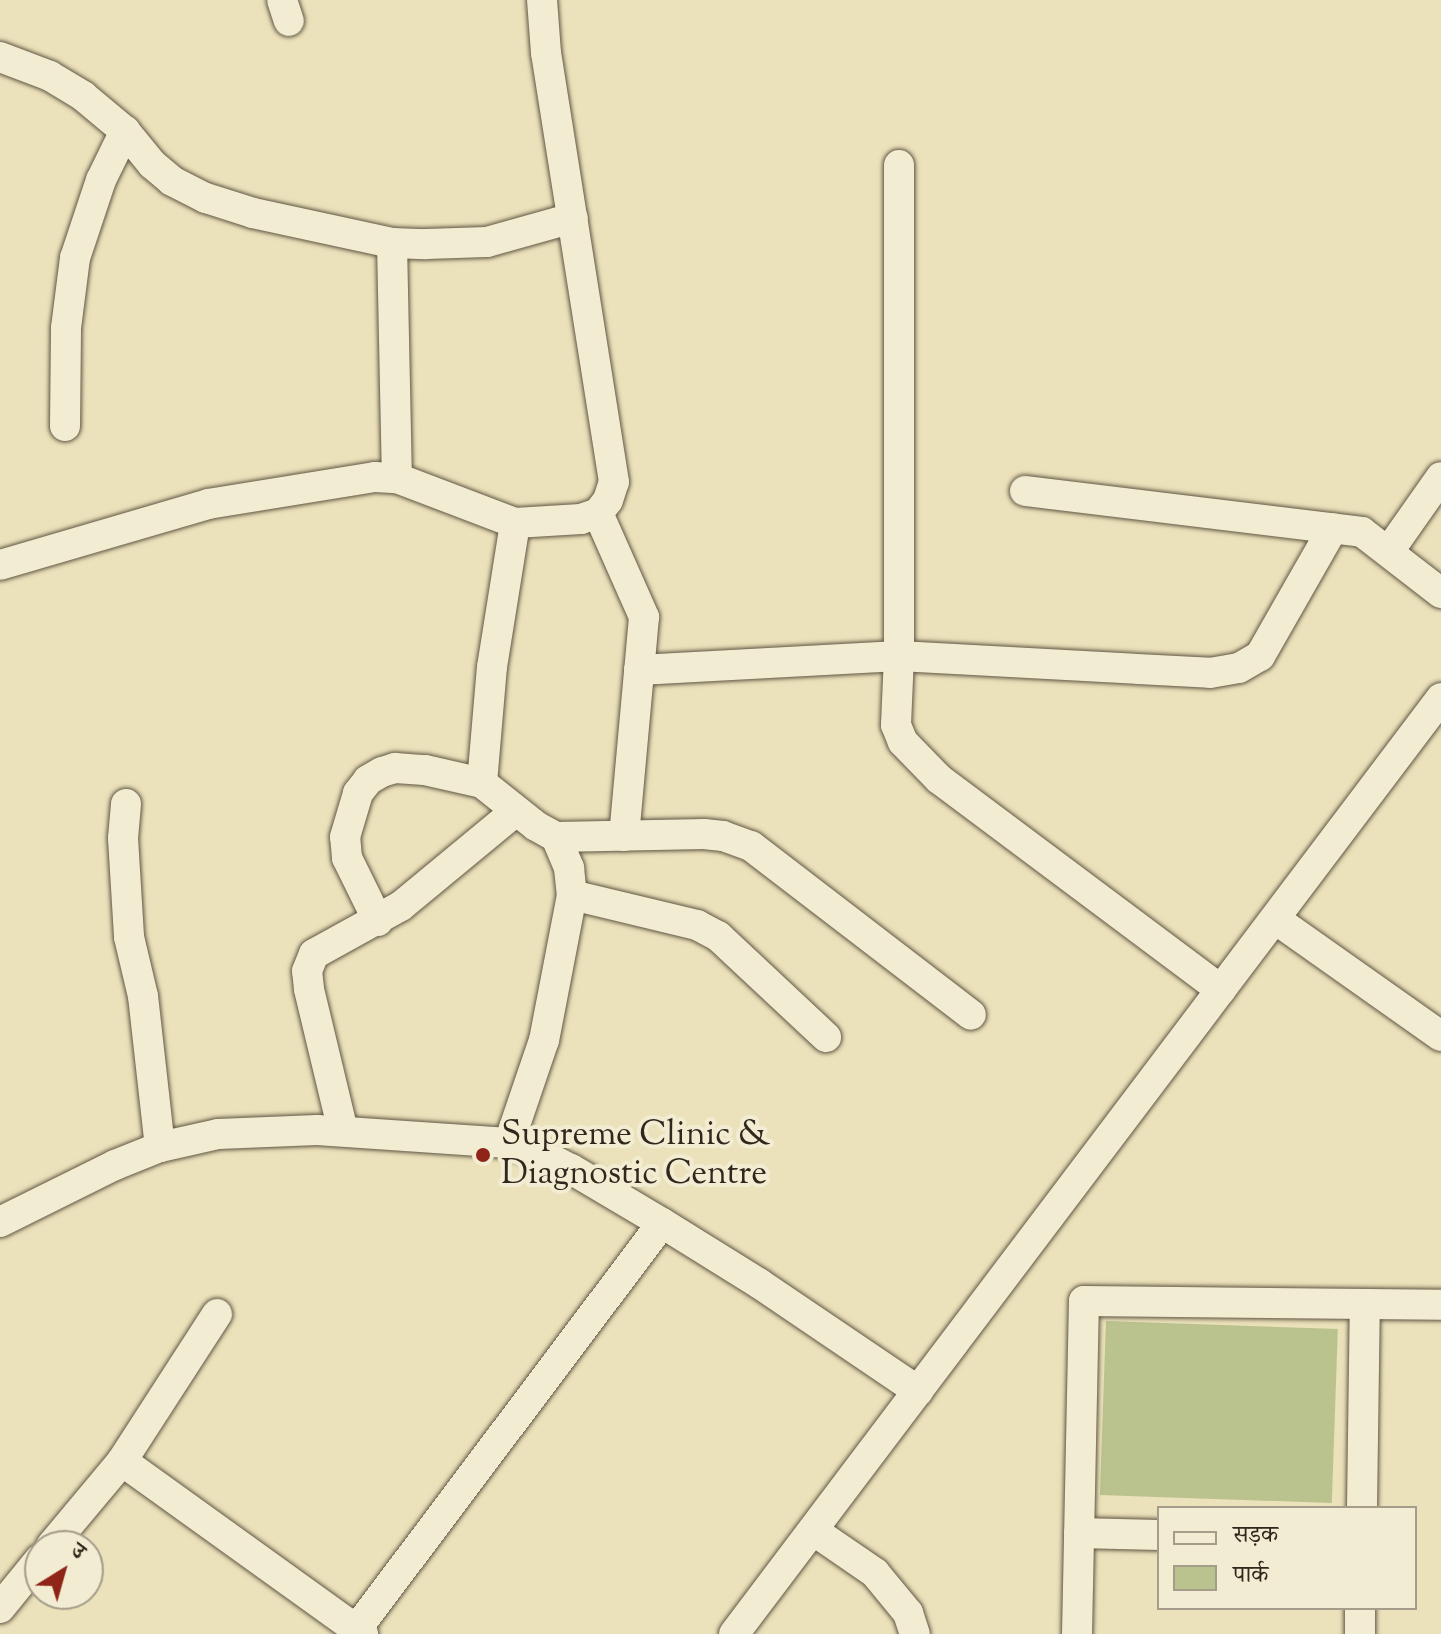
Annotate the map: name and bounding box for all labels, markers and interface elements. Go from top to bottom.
place label: Supreme Clinic & Diagnostic Centre [501,1115,770,1194]
marker: Supreme Clinic & Diagnostic Centre [472,1144,494,1166]
legend [1157,1506,1417,1610]
text: सड़क [1233,1519,1278,1553]
north arrow [24,1530,104,1610]
text: उ [63,1536,91,1569]
text: पार्क [1233,1559,1268,1593]

